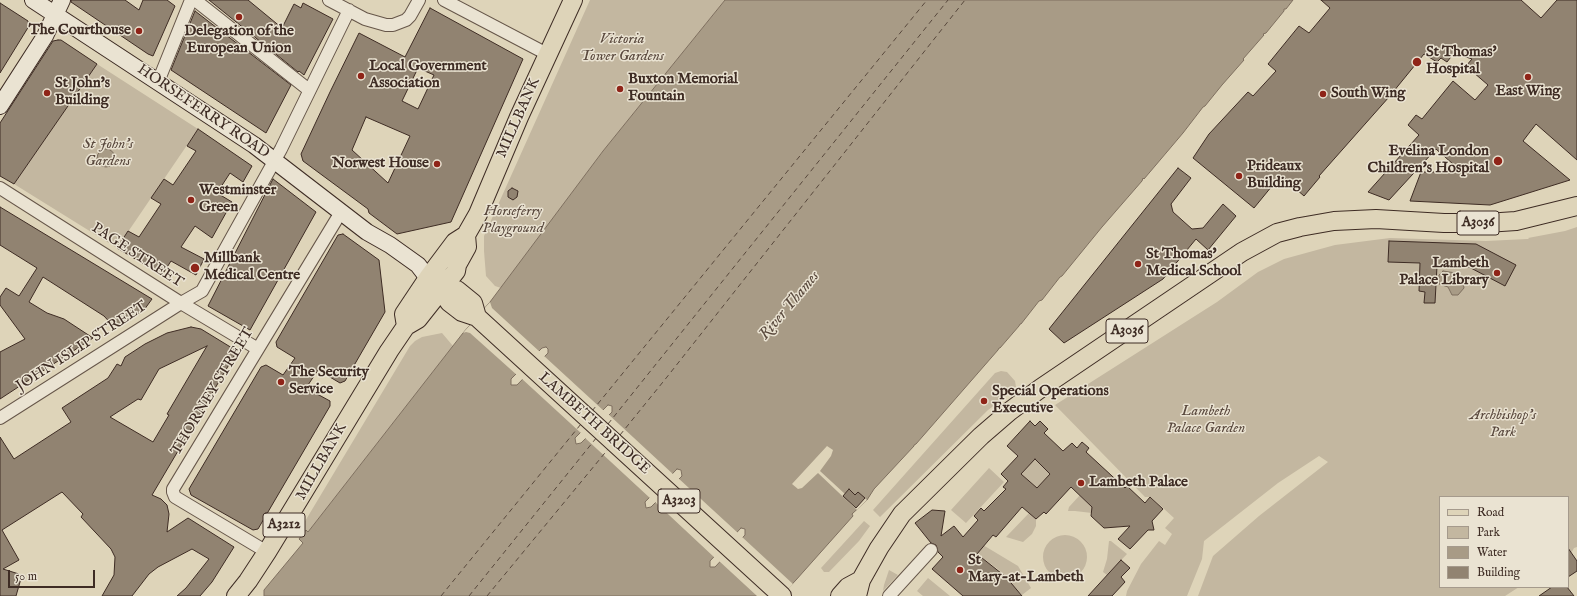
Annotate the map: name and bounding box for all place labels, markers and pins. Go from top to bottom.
marker: Delegation of the European Union [234,12,244,22]
place label: The Courthouse [29,22,131,40]
place label: Delegation of the European Union [184,23,294,58]
marker: The Courthouse [134,26,144,36]
place label: St Thomas' Hospital [1426,44,1497,79]
marker: St Thomas' Hospital [1411,56,1423,68]
place label: Local Government Association [369,58,487,93]
marker: Local Government Association [356,71,366,81]
place label: Buxton Memorial Fountain [628,71,738,106]
marker: East Wing [1523,72,1533,82]
place label: St John's Building [55,75,110,110]
place label: East Wing [1495,83,1561,101]
marker: Buxton Memorial Fountain [615,84,625,94]
place label: South Wing [1331,85,1405,103]
marker: St John's Building [42,88,52,98]
marker: South Wing [1318,89,1328,99]
place label: Evelina London Children's Hospital [1367,143,1489,178]
place label: Norwest House [332,155,429,173]
marker: Evelina London Children's Hospital [1492,155,1504,167]
place label: Prideaux Building [1247,158,1302,193]
marker: Norwest House [432,159,442,169]
marker: Prideaux Building [1234,171,1244,181]
place label: Westminster Green [199,182,276,217]
marker: Westminster Green [186,195,196,205]
place label: St Thomas' Medical School [1146,246,1241,281]
place label: Millbank Medical Centre [204,250,300,285]
place label: Lambeth Palace Library [1399,255,1489,290]
marker: St Thomas' Medical School [1133,259,1143,269]
marker: Millbank Medical Centre [189,262,201,274]
marker: Lambeth Palace Library [1492,268,1502,278]
place label: The Security Service [289,364,369,399]
marker: The Security Service [276,377,286,387]
place label: Special Operations Executive [992,383,1109,418]
marker: Special Operations Executive [979,396,989,406]
place label: Lambeth Palace [1089,474,1188,492]
marker: Lambeth Palace [1076,478,1086,488]
place label: St Mary-at-Lambeth [968,552,1084,587]
marker: St Mary-at-Lambeth [955,565,965,575]

